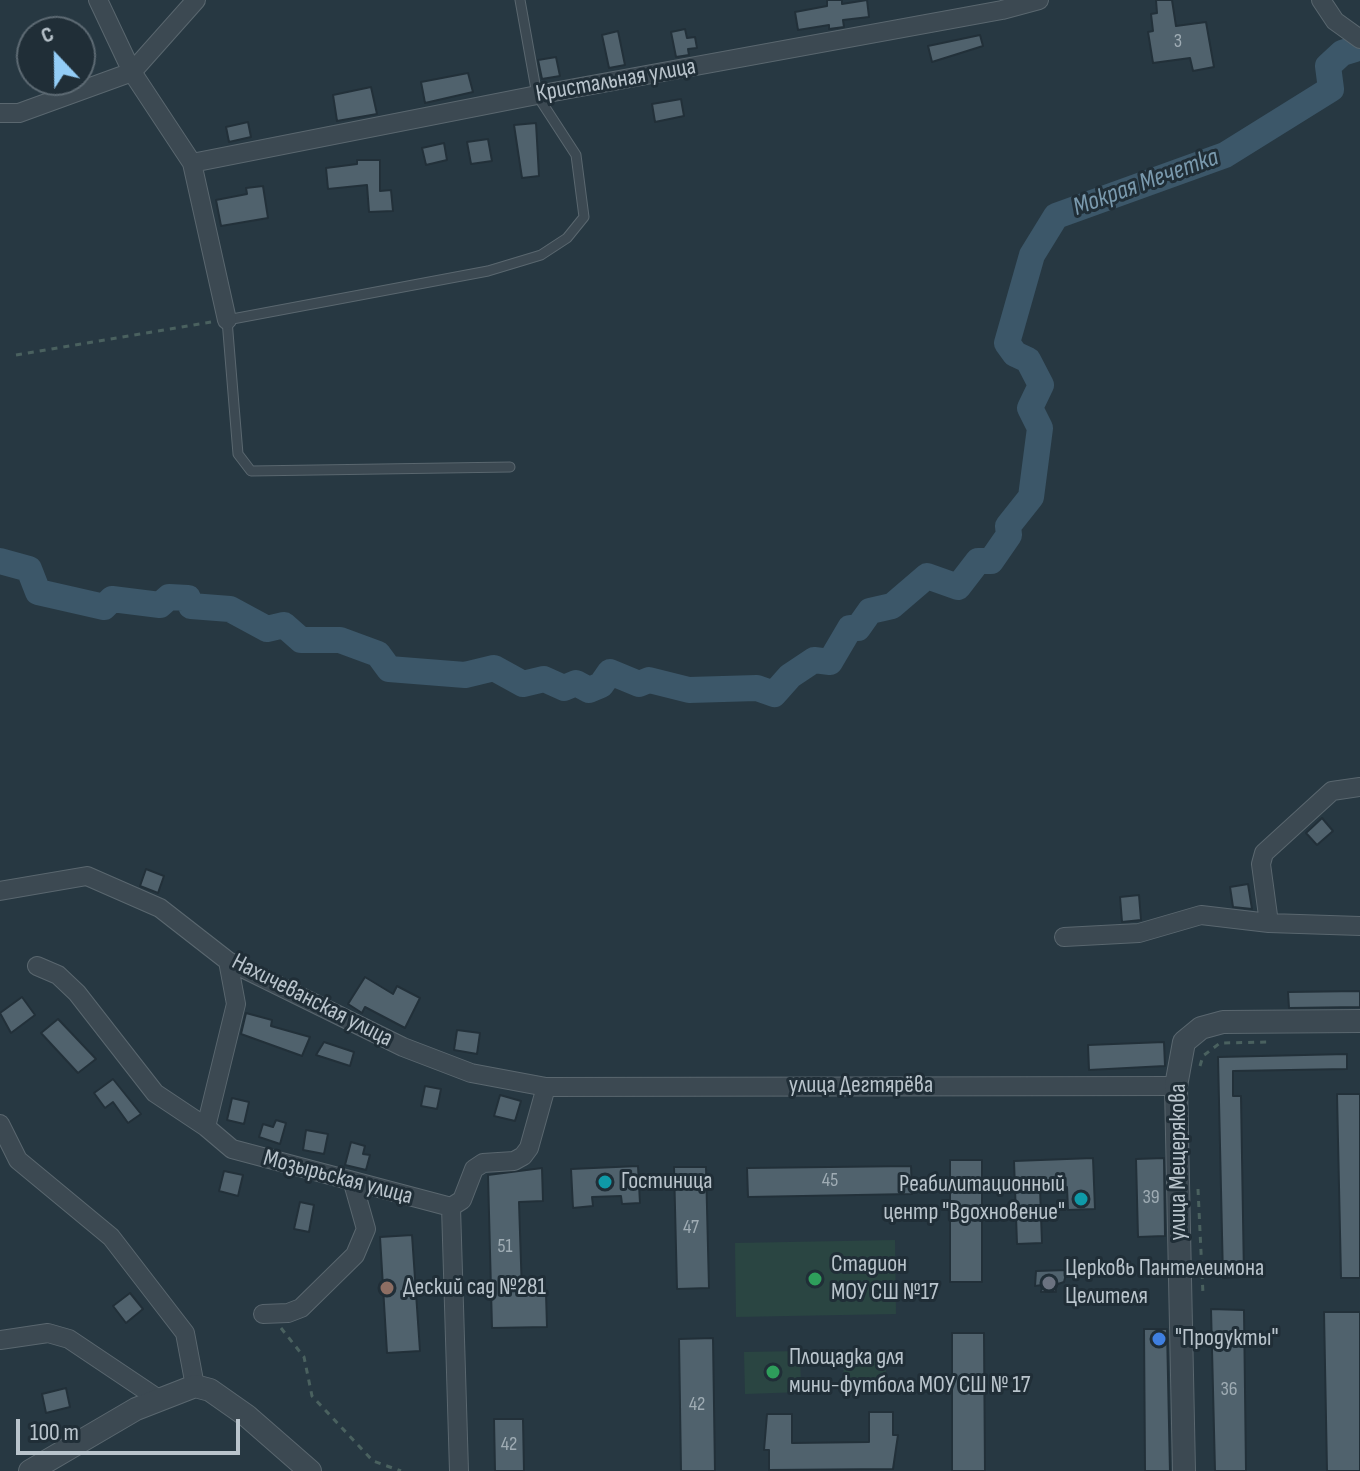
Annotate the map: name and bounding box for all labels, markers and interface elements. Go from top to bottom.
north arrow [16,16,96,96]
text: С [37,21,58,50]
house number: 3 [1174,30,1182,54]
street label: Кристальная улица [534,53,698,109]
water label: Мокрая Мечетка [1069,142,1223,224]
street label: Нахичеванская улица [227,948,397,1054]
street label: улица Дегтярёва [789,1072,933,1100]
street label: улица Мещерякова [1165,1084,1193,1240]
street label: Мозырьская улица [260,1144,416,1212]
place label: Гостиница [621,1168,712,1196]
house number: 45 [822,1169,838,1193]
place label: Реабилитационный центр "Вдохновение" [883,1171,1065,1227]
marker: Гостиница [596,1173,614,1191]
house number: 39 [1142,1186,1160,1210]
marker: Реабилитационный центр "Вдохновение" [1072,1190,1090,1208]
house number: 47 [683,1216,699,1240]
house number: 51 [497,1235,513,1259]
place label: Стадион МОУ СШ №17 [831,1251,939,1307]
place label: Церковь Пантелеимона Целителя [1065,1255,1264,1311]
marker: Стадион МОУ СШ №17 [806,1270,824,1288]
place label: Деский сад №281 [403,1274,546,1302]
marker: Церковь Пантелеимона Целителя [1040,1274,1058,1292]
marker: Деский сад №281 [378,1279,396,1297]
place label: "Продукты" [1175,1325,1278,1353]
marker: "Продукты" [1150,1330,1168,1348]
place label: Площадка для мини-футбола МОУ СШ № 17 [789,1344,1030,1400]
marker: Площадка для мини-футбола МОУ СШ № 17 [764,1363,782,1381]
house number: 36 [1220,1378,1238,1402]
house number: 42 [689,1393,705,1417]
scale bar [20,1403,244,1453]
text: 100 m [30,1418,79,1447]
house number: 42 [501,1433,517,1457]

